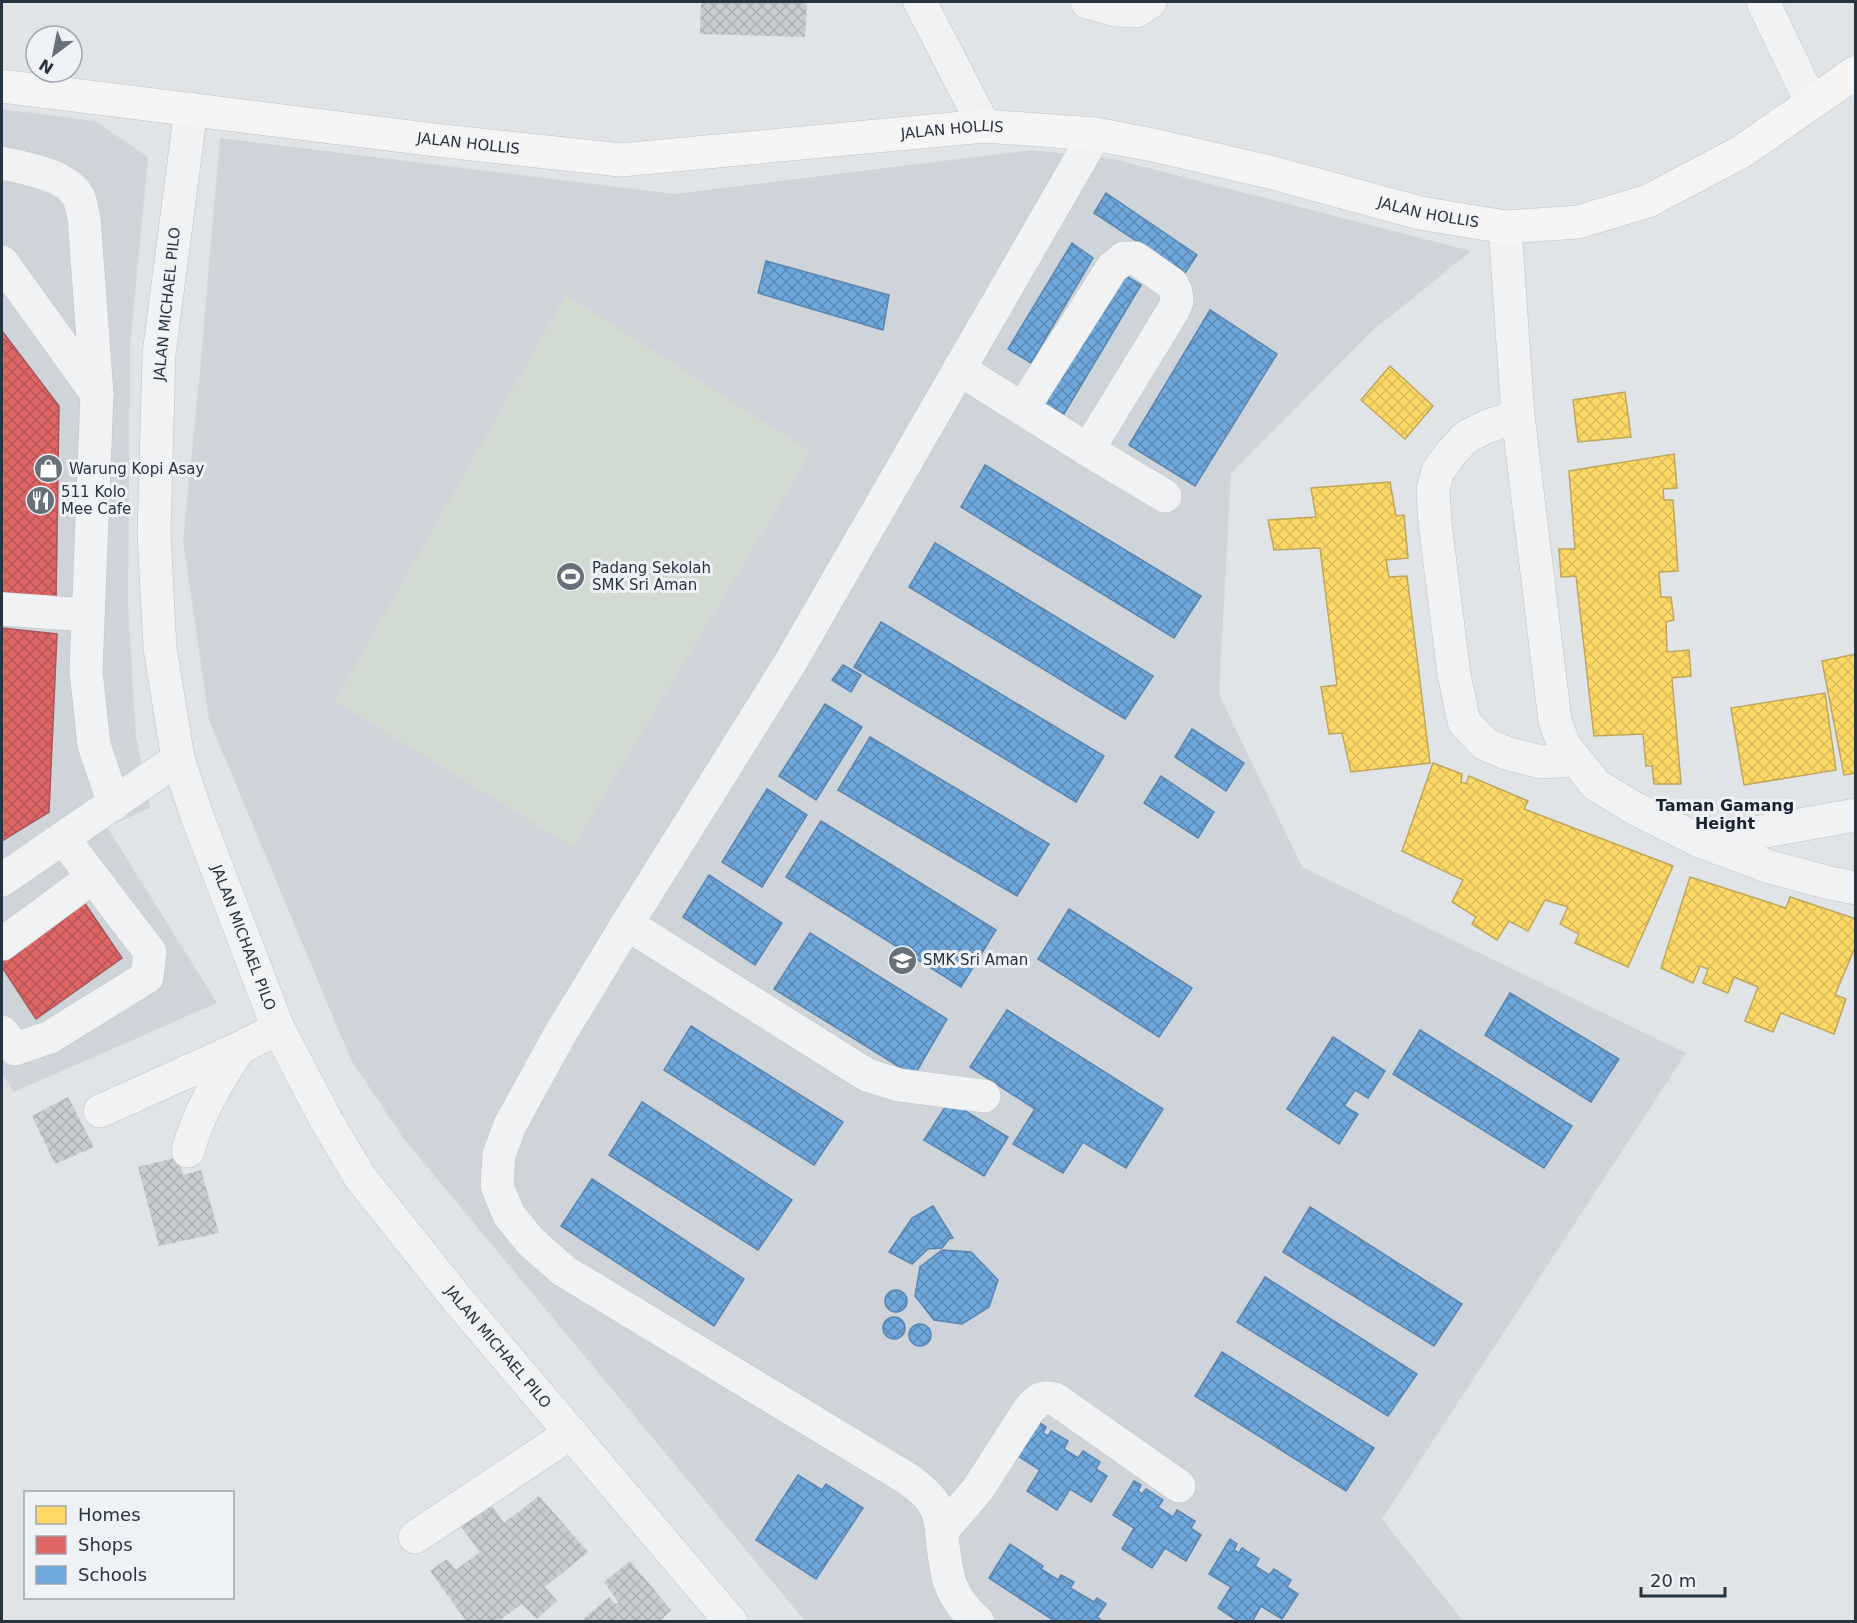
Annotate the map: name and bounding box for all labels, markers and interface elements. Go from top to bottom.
north arrow [24,24,84,84]
text: N [36,55,57,78]
street label: JALAN HOLLIS [899,117,1004,143]
street label: JALAN HOLLIS [415,129,521,158]
street label: JALAN HOLLIS [1375,193,1480,232]
street label: JALAN MICHAEL PILO [150,226,184,383]
shop icon: Warung Kopi Asay [32,453,64,485]
place label: Warung Kopi Asay [69,460,205,478]
place label: 511 Kolo Mee Cafe [61,483,131,518]
restaurant icon: 511 Kolo Mee Cafe [24,485,56,517]
place label: Padang Sekolah SMK Sri Aman [592,559,711,594]
sports icon: Padang Sekolah SMK Sri Aman [555,561,587,593]
district label: Taman Gamang Height [1656,796,1794,833]
street label: JALAN MICHAEL PILO [207,861,279,1013]
school or university icon: SMK Sri Aman [886,944,918,976]
place label: SMK Sri Aman [923,951,1028,969]
street label: JALAN MICHAEL PILO [441,1281,555,1412]
legend [24,1491,234,1599]
text: Homes [78,1504,141,1525]
text: Shops [78,1534,133,1555]
scale bar [1641,1560,1725,1598]
text: Schools [78,1564,147,1585]
text: 20 m [1650,1570,1696,1591]

